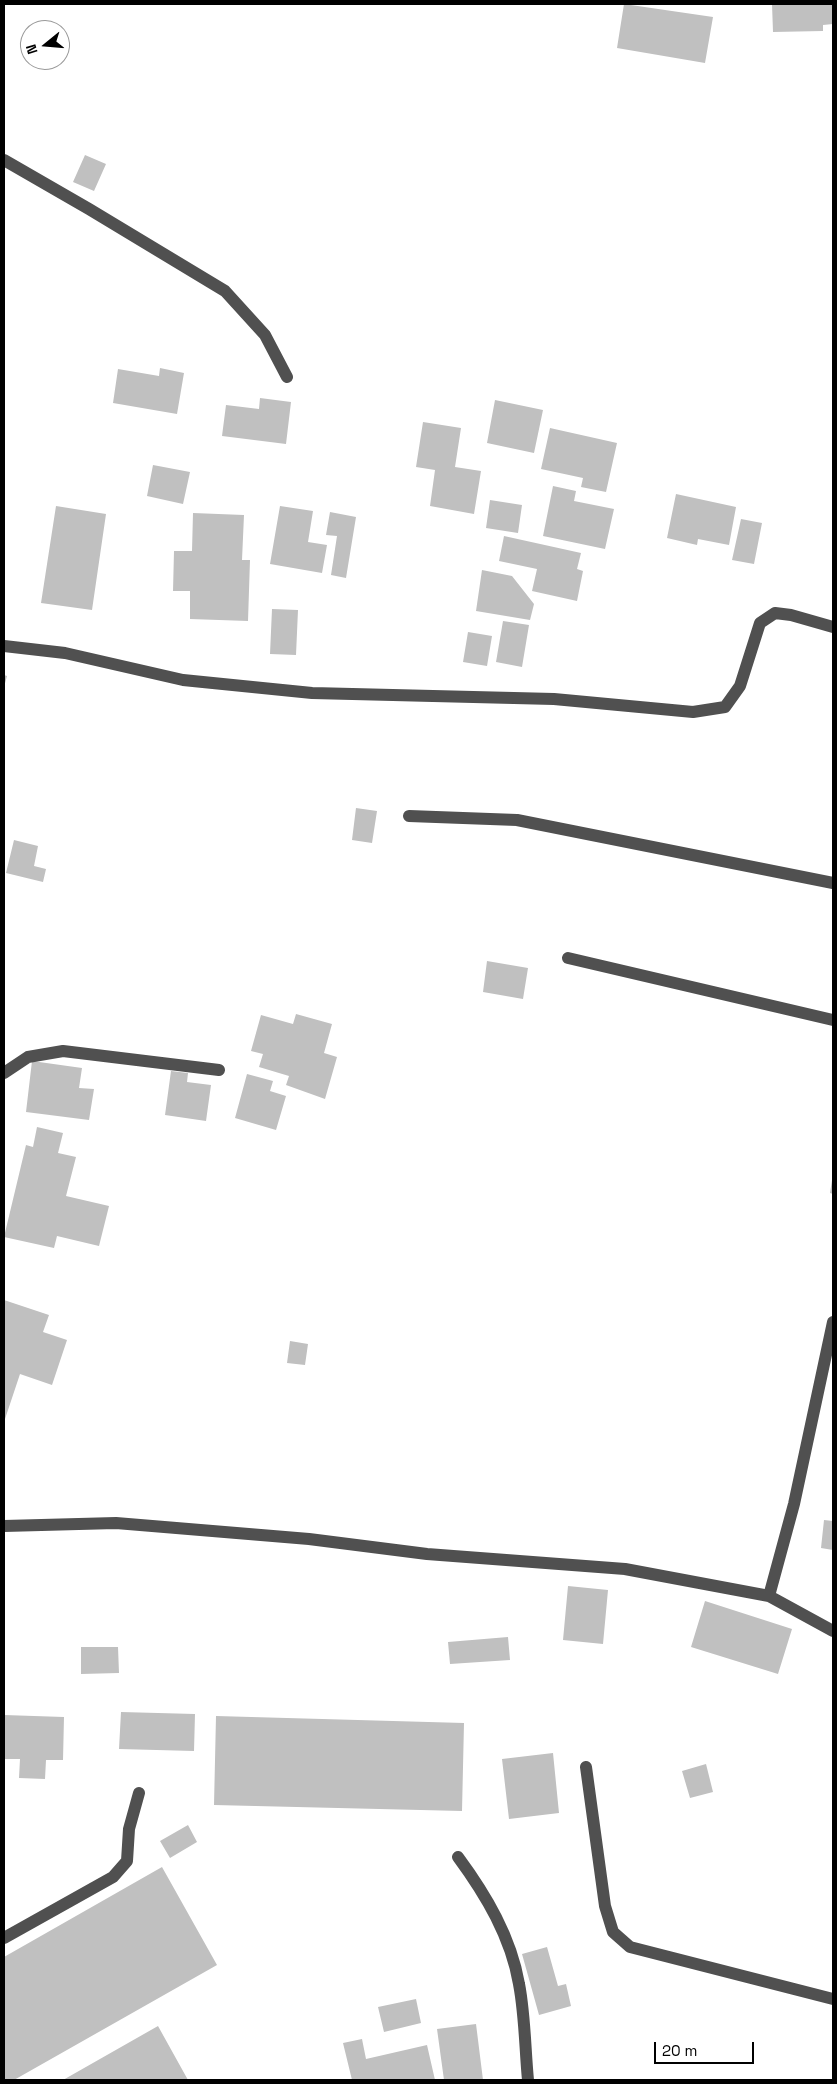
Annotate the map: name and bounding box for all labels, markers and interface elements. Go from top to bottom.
north arrow [20,20,70,70]
text: N [22,42,42,56]
scale bar [657,2032,757,2064]
text: 20 m [662,2041,697,2060]

